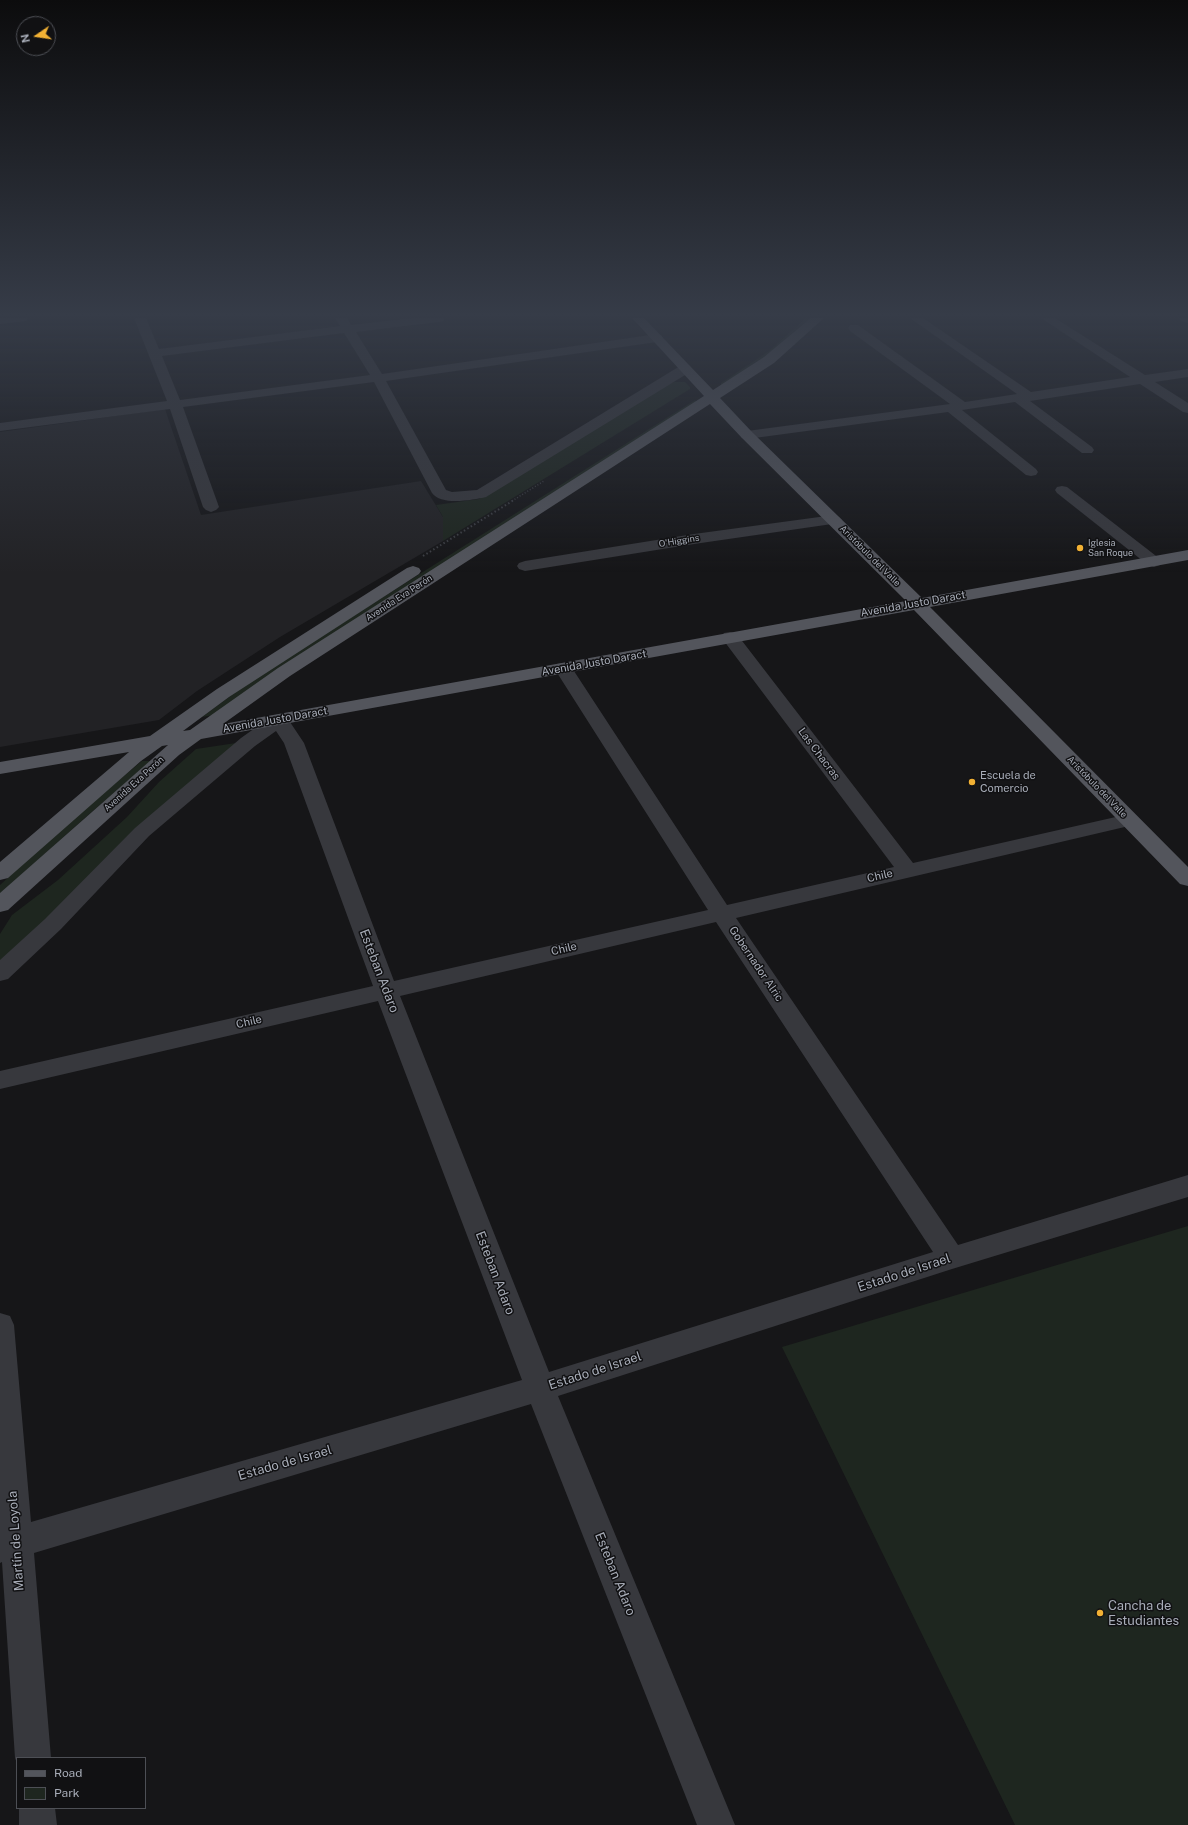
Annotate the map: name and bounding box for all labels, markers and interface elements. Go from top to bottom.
north arrow [16,16,56,56]
text: N [18,33,32,44]
street label: Aristóbulo del Valle [837,523,903,589]
street label: O'Higgins [658,532,700,550]
place label: Iglesia San Roque [1088,538,1133,559]
marker: Iglesia San Roque [1075,543,1085,553]
street label: Avenida Eva Perón [364,573,434,623]
street label: Avenida Justo Daract [860,588,966,620]
street label: Avenida Justo Daract [541,647,647,679]
street label: Avenida Justo Daract [222,704,328,736]
street label: Las Chacras [795,725,843,783]
street label: Avenida Eva Perón [102,754,166,814]
street label: Aristóbulo del Valle [1065,754,1129,820]
place label: Escuela de Comercio [980,769,1036,795]
marker: Escuela de Comercio [967,777,977,787]
street label: Chile [866,867,894,885]
street label: Gobernador Alric [726,924,786,1004]
street label: Esteban Adaro [356,927,402,1015]
street label: Chile [550,940,578,958]
street label: Chile [235,1013,263,1031]
street label: Esteban Adaro [472,1229,518,1317]
street label: Estado de Israel [856,1251,952,1295]
street label: Estado de Israel [547,1349,643,1393]
street label: Estado de Israel [236,1442,334,1484]
street label: Martín de Loyola [5,1490,27,1592]
street label: Esteban Adaro [591,1530,639,1618]
place label: Cancha de Estudiantes [1108,1598,1179,1629]
marker: Cancha de Estudiantes [1095,1608,1105,1618]
legend [16,1757,146,1809]
text: Road [54,1766,82,1780]
text: Park [54,1786,80,1800]

